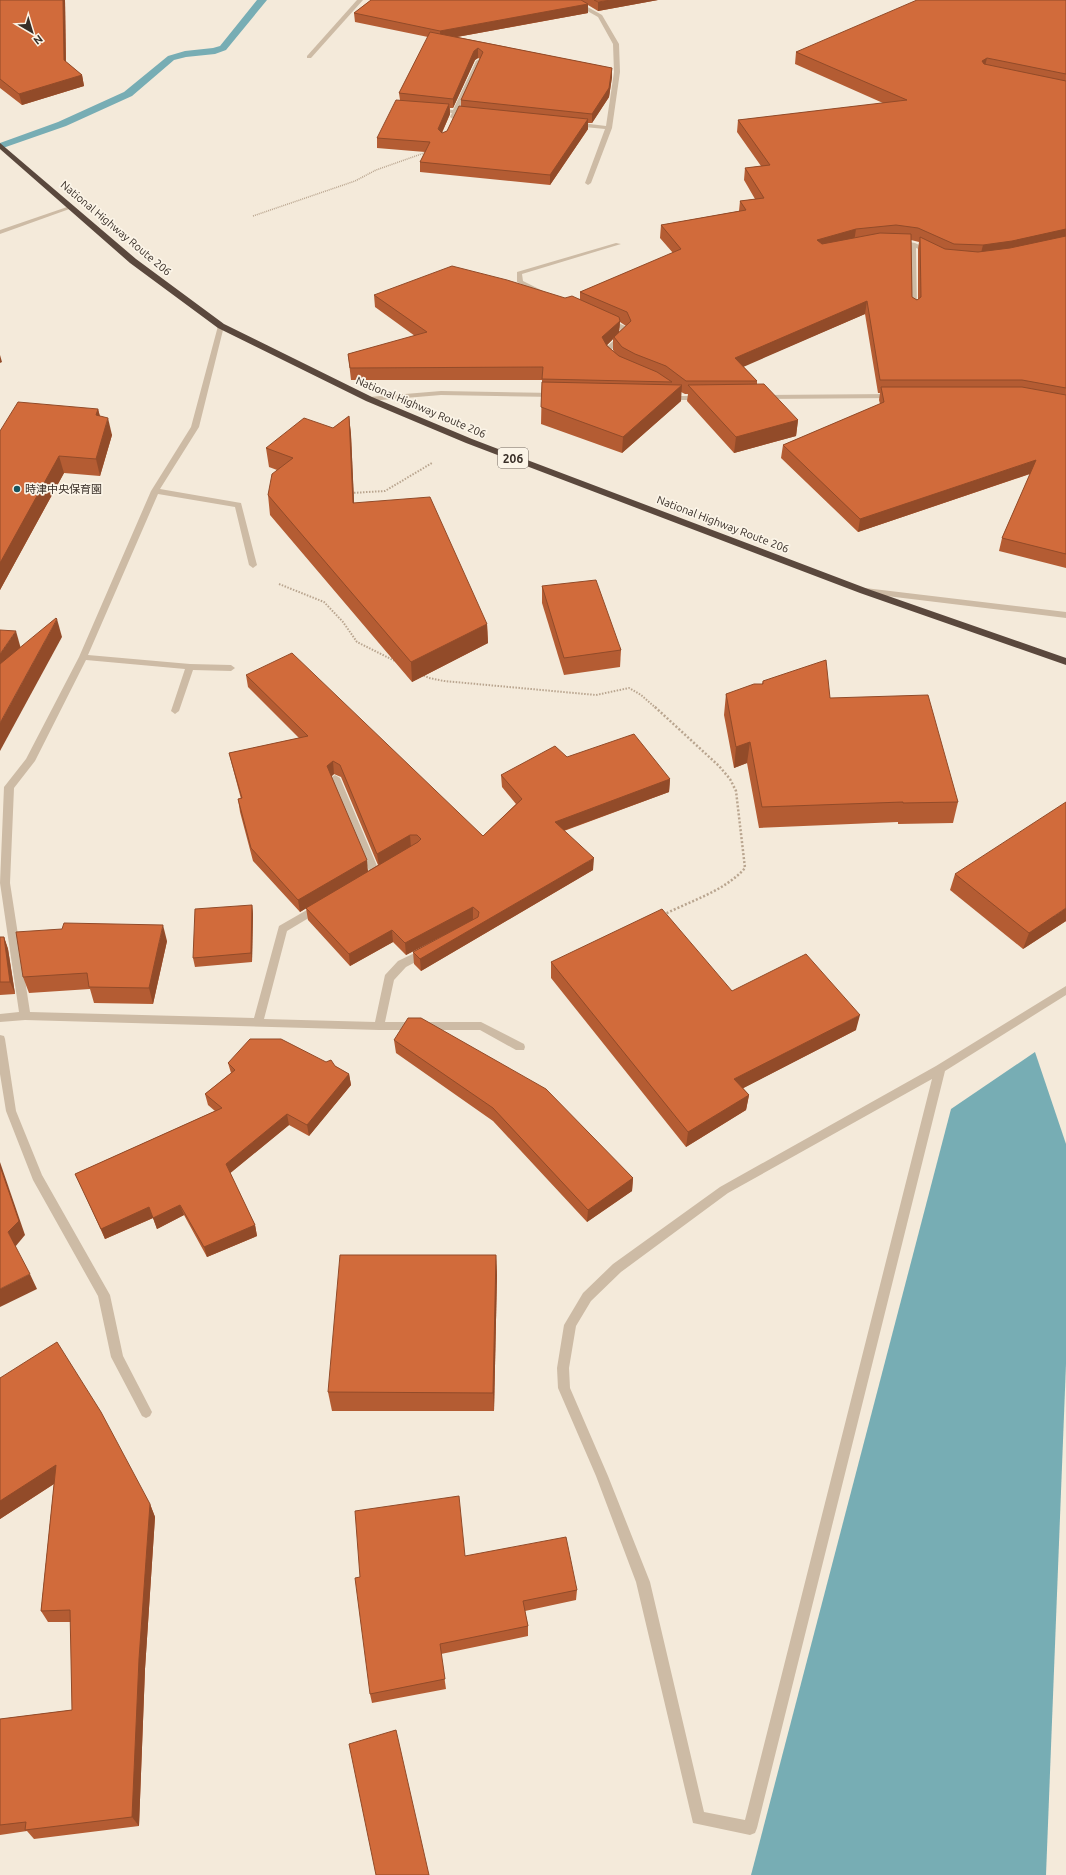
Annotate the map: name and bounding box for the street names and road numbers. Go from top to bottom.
street label: National Highway Route 206 [58,178,174,278]
street label: National Highway Route 206 [354,374,488,440]
road number: 206 [498,448,528,468]
street label: National Highway Route 206 [655,493,791,555]

